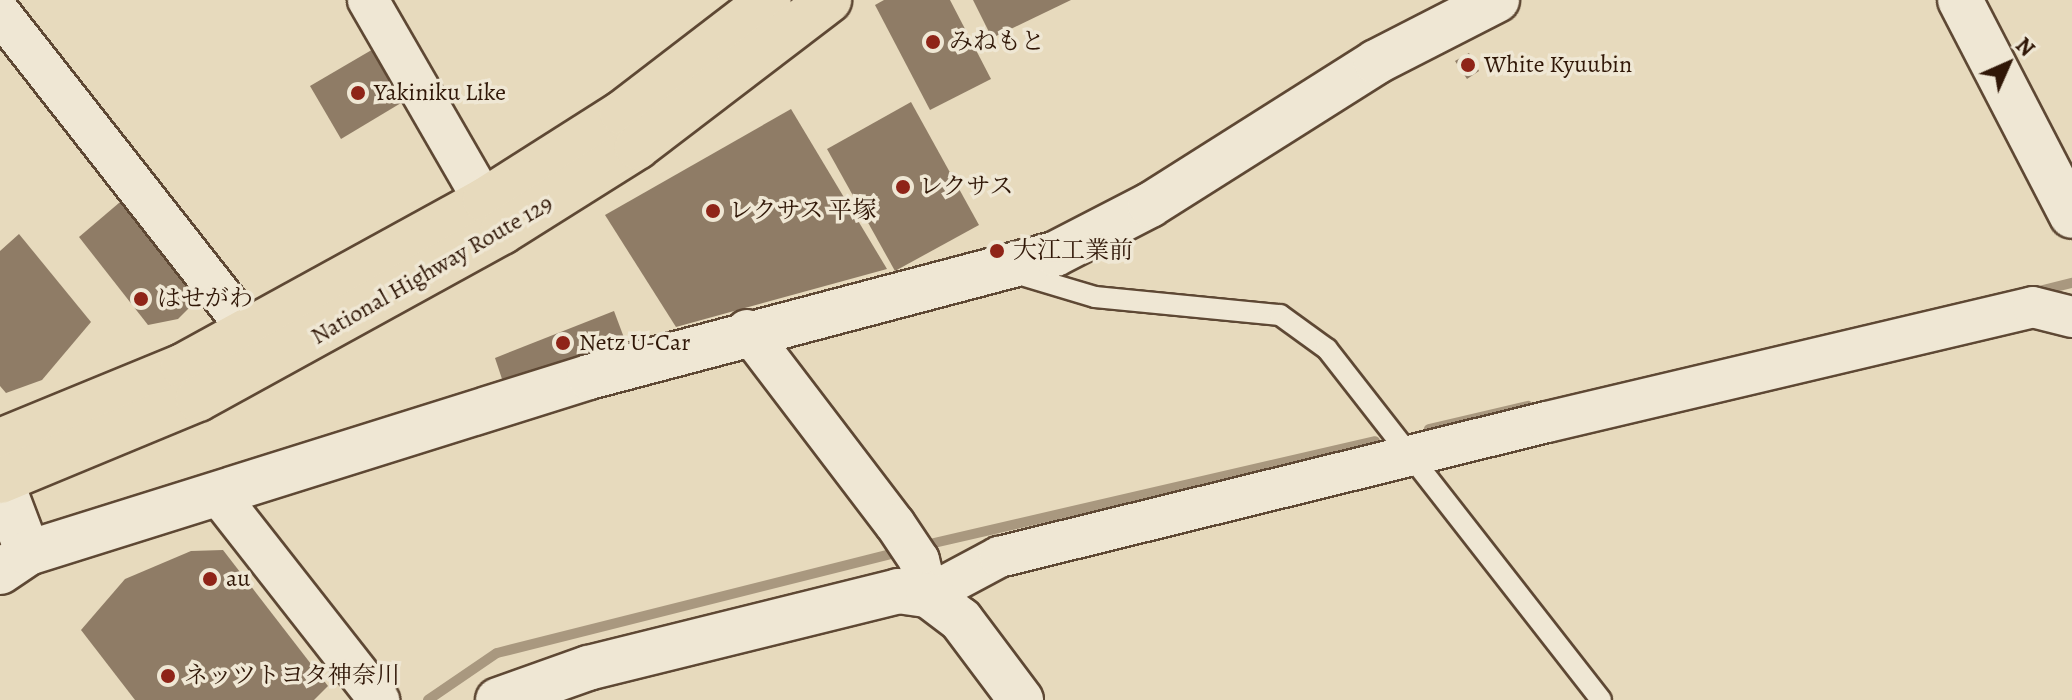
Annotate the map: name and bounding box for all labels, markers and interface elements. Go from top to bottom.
north arrow [1968,24,2048,104]
place label: みねもと [949,28,1045,56]
text: N [2009,31,2041,63]
marker: みねもと [924,33,942,51]
place label: White Kyuubin [1484,51,1632,79]
marker: White Kyuubin [1459,56,1477,74]
place label: Yakiniku Like [374,79,506,107]
marker: Yakiniku Like [349,84,367,102]
place label: レクサス [919,173,1015,201]
marker: レクサス [894,178,912,196]
street label: National Highway Route 129 [306,189,558,351]
place label: レクサス 平塚 [729,197,878,225]
marker: レクサス 平塚 [704,202,722,220]
place label: 大江工業前 [1013,237,1133,265]
marker: 大江工業前 [988,242,1006,260]
place label: はせがわ [157,285,253,313]
marker: はせがわ [132,290,150,308]
place label: Netz U-Car [579,329,690,357]
marker: Netz U-Car [554,334,572,352]
place label: au [226,565,250,593]
marker: au [201,570,219,588]
place label: ネッツトヨタ神奈川 [184,662,400,690]
marker: ネッツトヨタ神奈川 [159,667,177,685]

